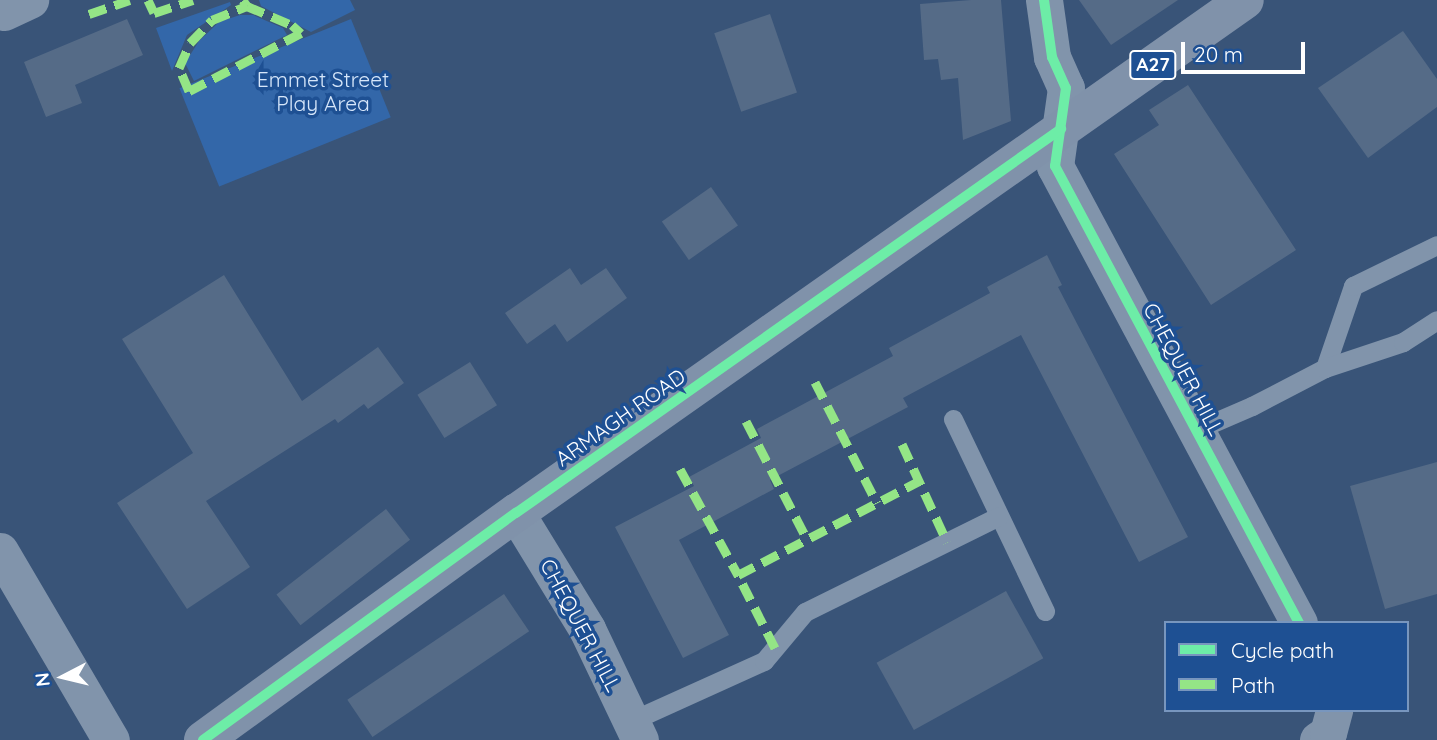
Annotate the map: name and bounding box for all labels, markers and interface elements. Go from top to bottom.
scale bar [1185,28,1309,72]
text: 20 m [1194,41,1243,67]
road number: A27 [1128,50,1178,80]
park label: Emmet Street Play Area [257,66,389,116]
street label: CHEQUER HILL [1138,298,1230,440]
street label: ARMAGH ROAD [550,363,690,471]
street label: CHEQUER HILL [535,554,627,696]
legend [1164,621,1409,712]
text: Cycle path [1231,637,1334,663]
north arrow [28,642,98,712]
text: N [29,671,55,688]
text: Path [1231,672,1275,698]

